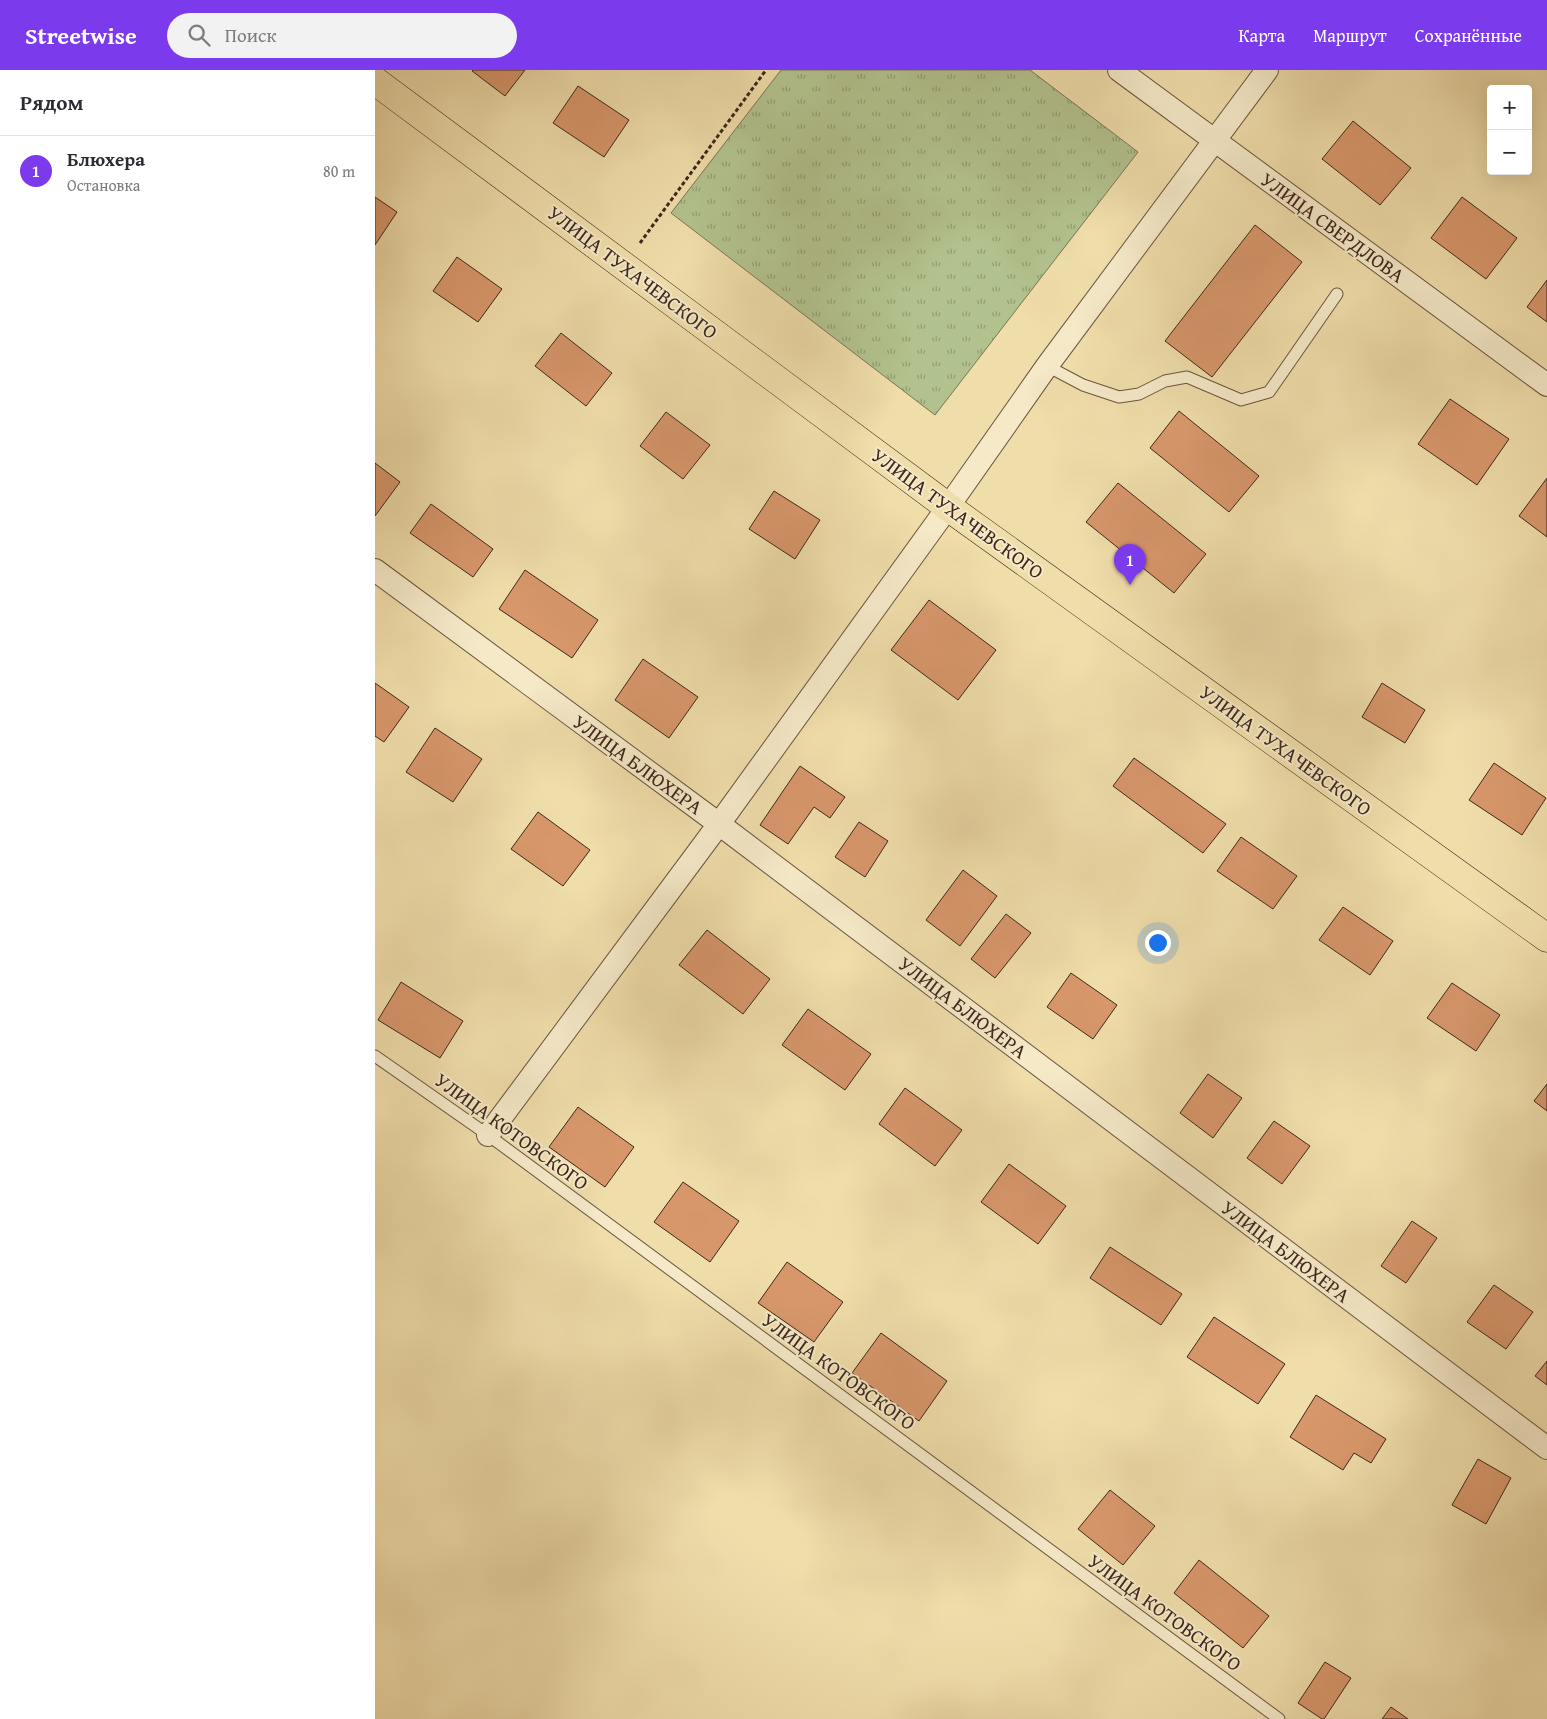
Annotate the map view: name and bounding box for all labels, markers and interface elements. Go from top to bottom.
search box [167,13,517,58]
text: Streetwise [25,18,137,53]
icon: search [185,21,213,49]
text: Поиск [225,21,276,49]
text: Карта [1239,22,1285,49]
text: Маршрут [1313,22,1387,49]
text: Сохранённые [1415,22,1522,49]
map controls [1487,85,1532,175]
button: + [1487,85,1532,130]
text: Рядом [20,87,83,118]
button: − [1487,130,1532,175]
text: Блюхера [67,145,145,173]
text: 1 [32,159,40,183]
text: 80 m [323,159,355,183]
street label: УЛИЦА СВЕРДЛОВА [1255,165,1411,289]
text: Остановка [67,173,140,197]
street label: УЛИЦА ТУХАЧЕВСКОГО [542,198,724,346]
street label: УЛИЦА ТУХАЧЕВСКОГО [866,441,1050,585]
pin: 1 [1114,544,1146,585]
street label: УЛИЦА ТУХАЧЕВСКОГО [1194,678,1378,822]
street label: УЛИЦА БЛЮХЕРА [567,707,709,821]
your location [1145,930,1171,956]
street label: УЛИЦА БЛЮХЕРА [893,949,1033,1065]
street label: УЛИЦА КОТОВСКОГО [429,1065,595,1197]
street label: УЛИЦА БЛЮХЕРА [1216,1193,1356,1309]
street label: УЛИЦА КОТОВСКОГО [756,1305,922,1437]
street label: УЛИЦА КОТОВСКОГО [1082,1546,1248,1678]

